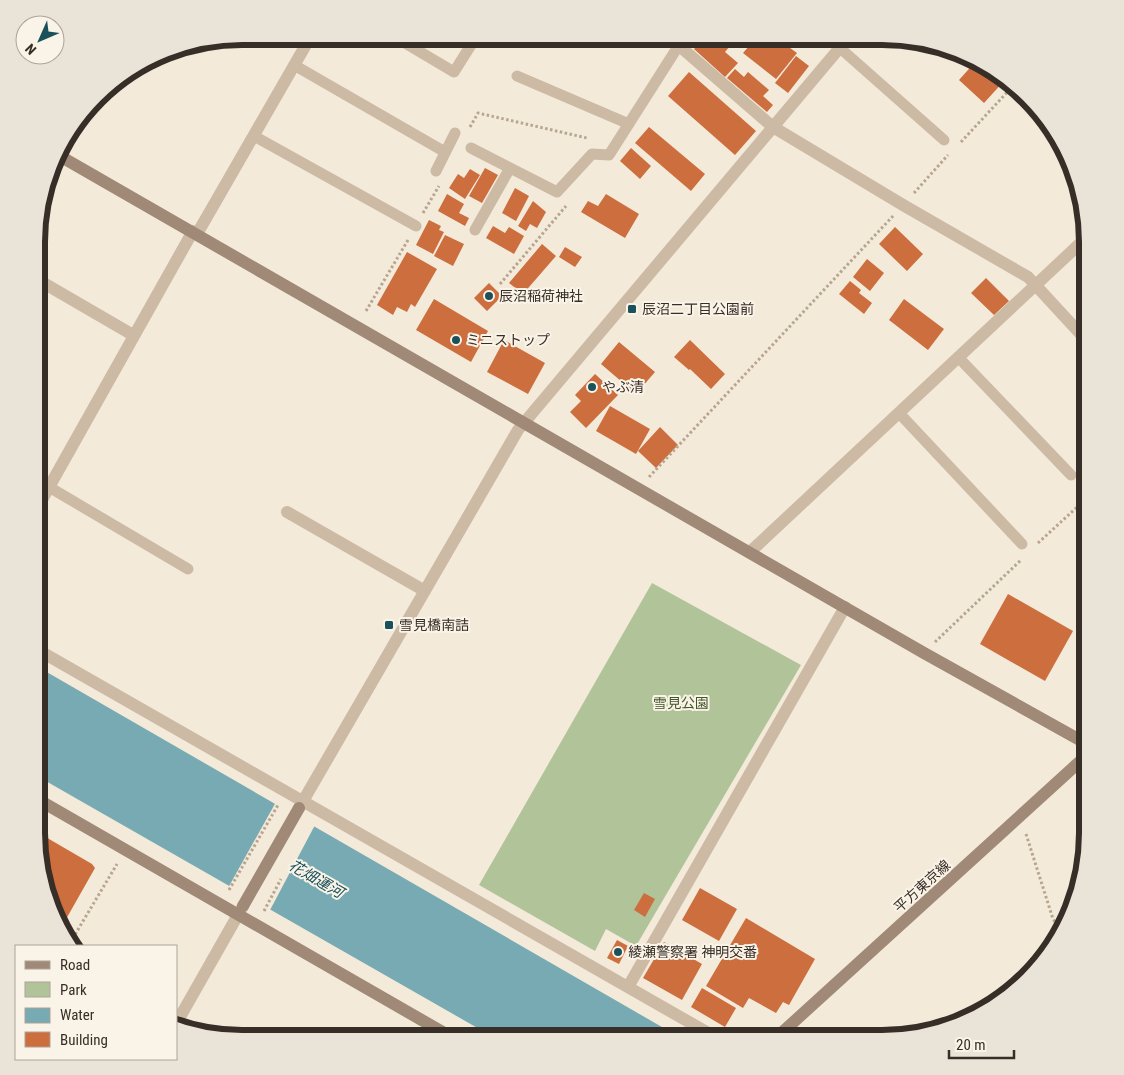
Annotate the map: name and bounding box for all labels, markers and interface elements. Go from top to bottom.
north arrow [15,15,65,65]
text: N [22,41,39,58]
place label: 辰沼稲荷神社 [499,288,583,304]
marker: 辰沼稲荷神社 [483,290,495,302]
place label: 辰沼二丁目公園前 [642,301,754,317]
marker: 辰沼二丁目公園前 [626,303,638,315]
place label: ミニストップ [466,332,550,348]
marker: ミニストップ [450,334,462,346]
place label: やぶ清 [602,379,644,395]
marker: やぶ清 [586,381,598,393]
place label: 雪見橋南詰 [399,617,469,633]
marker: 雪見橋南詰 [383,619,395,631]
park label: 雪見公園 [653,695,709,711]
water label: 花畑運河 [286,856,349,903]
street label: 平方東京線 [891,857,953,915]
place label: 綾瀬警察署 神明交番 [628,944,757,960]
legend [15,945,178,1060]
marker: 綾瀬警察署 神明交番 [612,946,624,958]
text: Road [60,956,90,974]
text: Park [60,981,87,999]
text: Water [60,1006,95,1024]
scale bar [949,1028,1014,1060]
text: Building [60,1031,108,1049]
text: 20 m [956,1036,986,1054]

